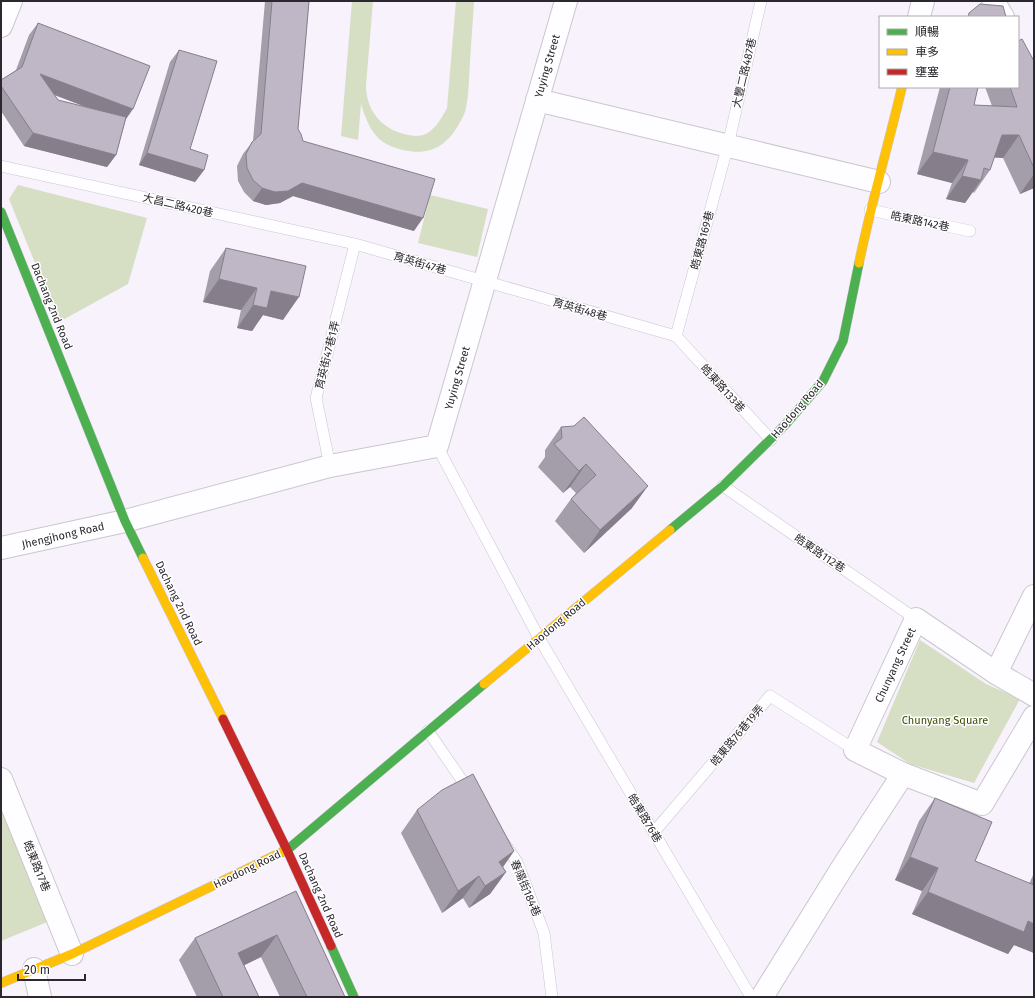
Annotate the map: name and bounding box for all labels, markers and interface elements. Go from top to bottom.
legend [879,16,1019,88]
text: 順暢 [915,25,939,39]
street label: Yuying Street [532,33,563,99]
street label: 大豐二路487巷 [730,37,759,109]
text: 車多 [915,45,939,59]
text: 壅塞 [915,65,939,79]
street label: 大昌二路420巷 [141,191,215,220]
street label: 皓東路169巷 [688,209,717,271]
street label: 皓東路142巷 [889,209,951,234]
street label: 育英街47巷 [392,250,448,277]
street label: Dachang 2nd Road [28,261,75,351]
street label: 育英街48巷 [551,296,609,323]
street label: 育英街47巷1弄 [313,319,342,391]
street label: Yuying Street [442,345,473,411]
street label: 皓東路133巷 [698,362,747,415]
street label: Haodong Road [768,377,826,441]
street label: Jhengjhong Road [21,520,106,551]
street label: 皓東路112巷 [792,532,848,575]
street label: Dachang 2nd Road [152,559,205,648]
street label: Haodong Road [524,596,589,653]
street label: Chunyang Street [872,626,919,705]
street label: 皓東路76巷19弄 [708,702,767,769]
park label: Chunyang Square [902,714,988,727]
street label: 皓東路76巷 [625,792,664,845]
street label: 皓東路17巷 [20,839,53,893]
street label: Haodong Road [211,848,283,891]
street label: Dachang 2nd Road [296,850,345,940]
street label: 春陽街184巷 [508,858,543,919]
scale bar [18,956,85,982]
text: 20 m [24,963,50,977]

